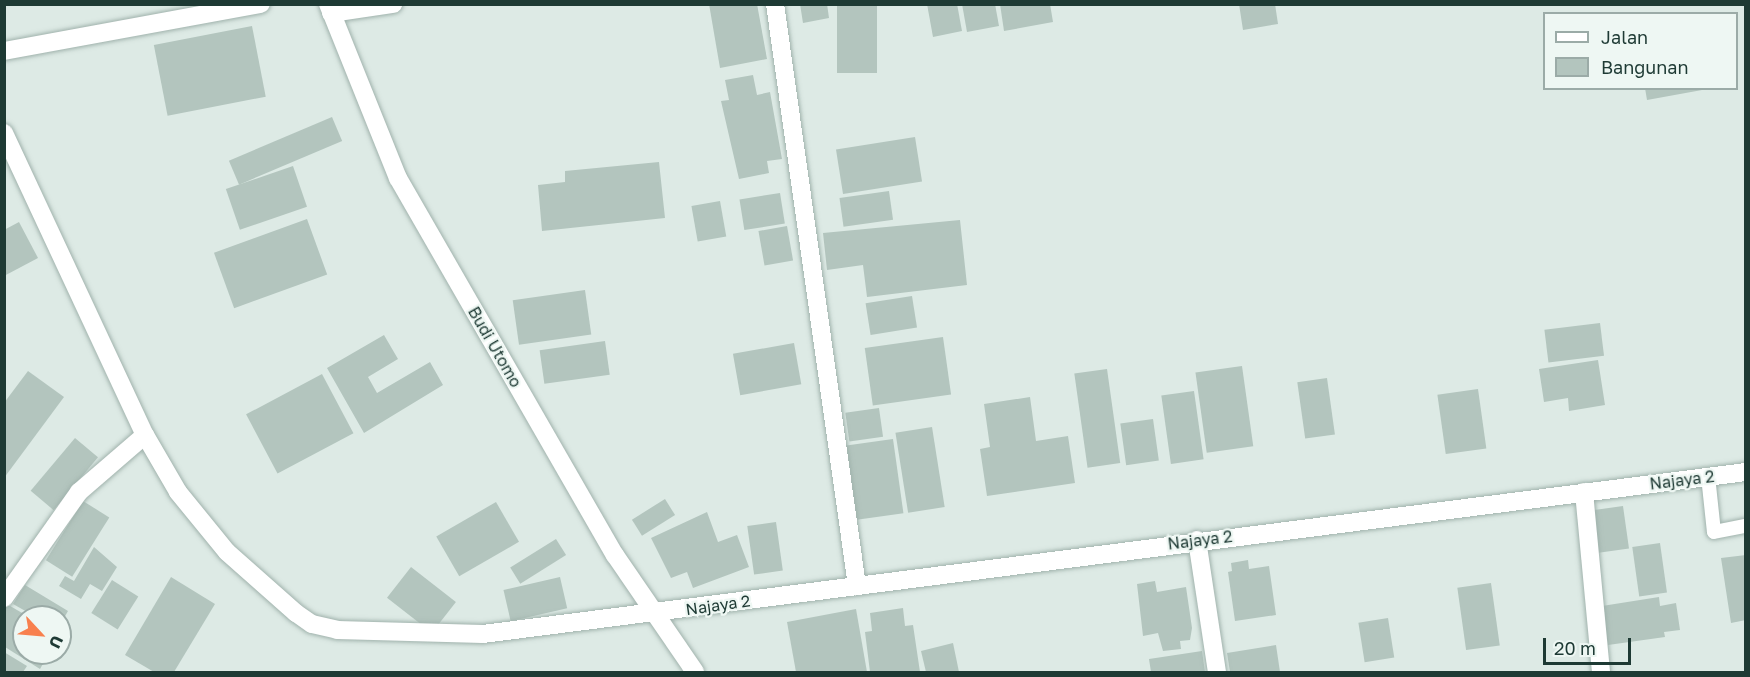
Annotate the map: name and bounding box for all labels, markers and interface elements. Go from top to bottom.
legend [1543,12,1738,90]
text: Jalan [1601,26,1648,48]
text: Bangunan [1601,56,1689,78]
street label: Budi Utomo [464,303,526,391]
street label: Najaya 2 [1649,467,1715,493]
street label: Najaya 2 [1167,527,1233,553]
street label: Najaya 2 [684,591,752,619]
north arrow [12,605,72,665]
scale bar [1546,626,1634,664]
text: U [45,632,68,652]
text: 20 m [1554,637,1596,659]

